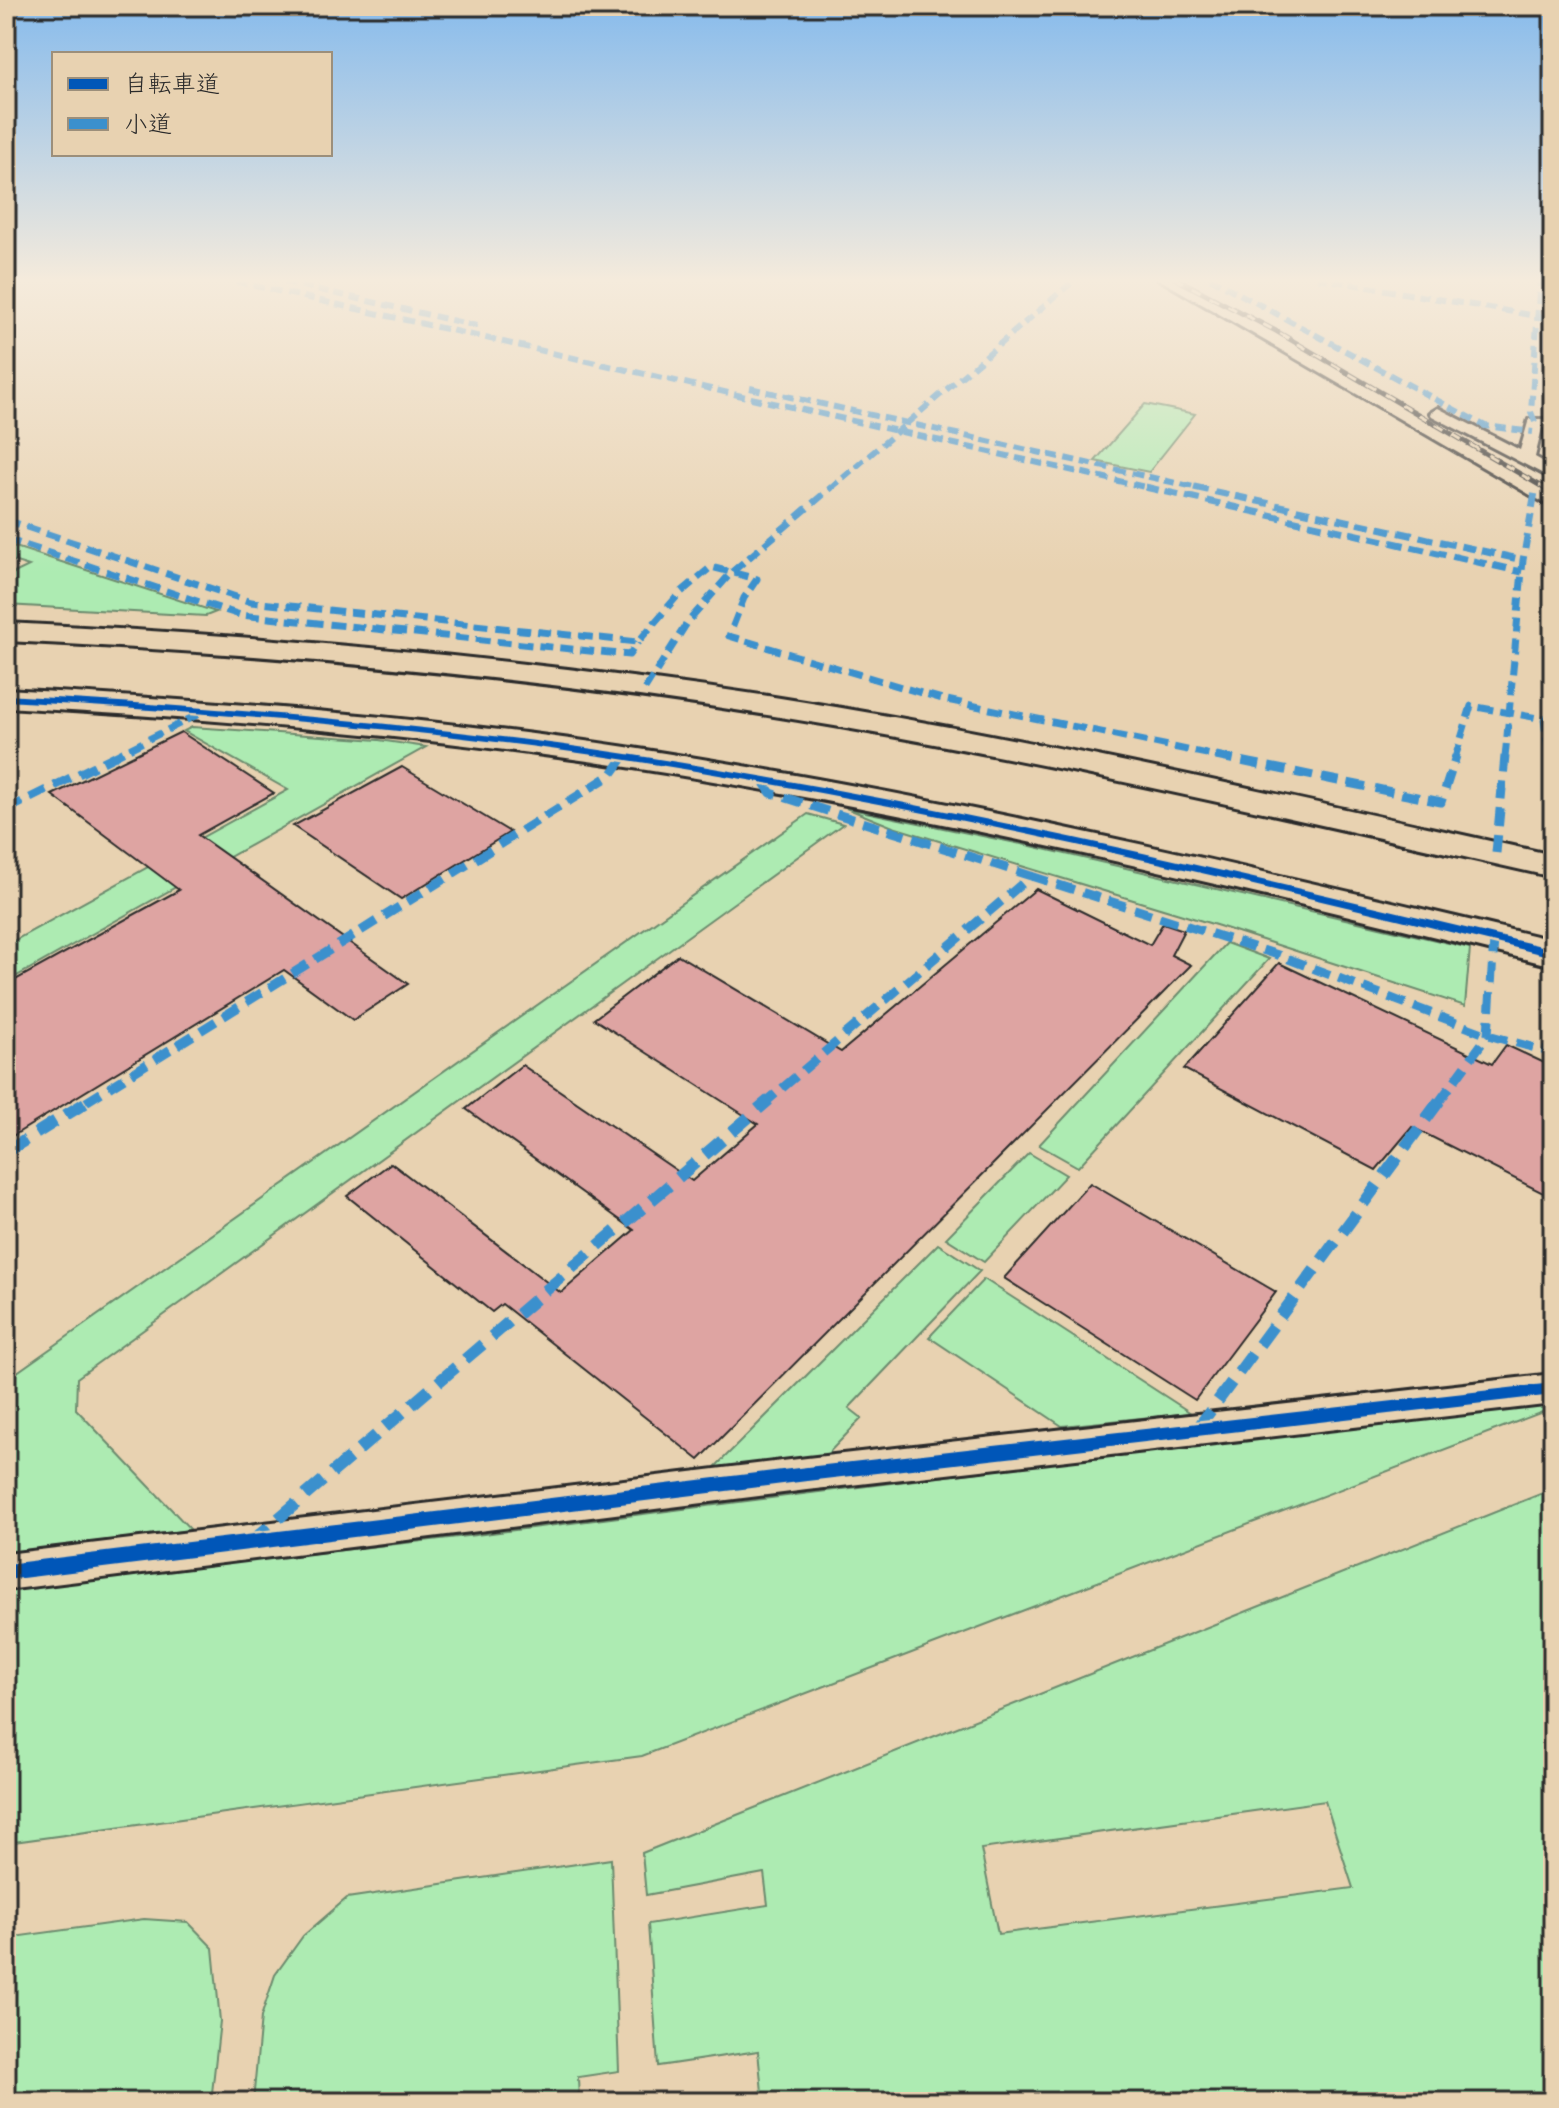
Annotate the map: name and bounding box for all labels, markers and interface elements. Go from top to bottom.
legend [52,52,332,156]
text: 自転車道 [124,70,220,99]
text: 小道 [124,110,172,139]

